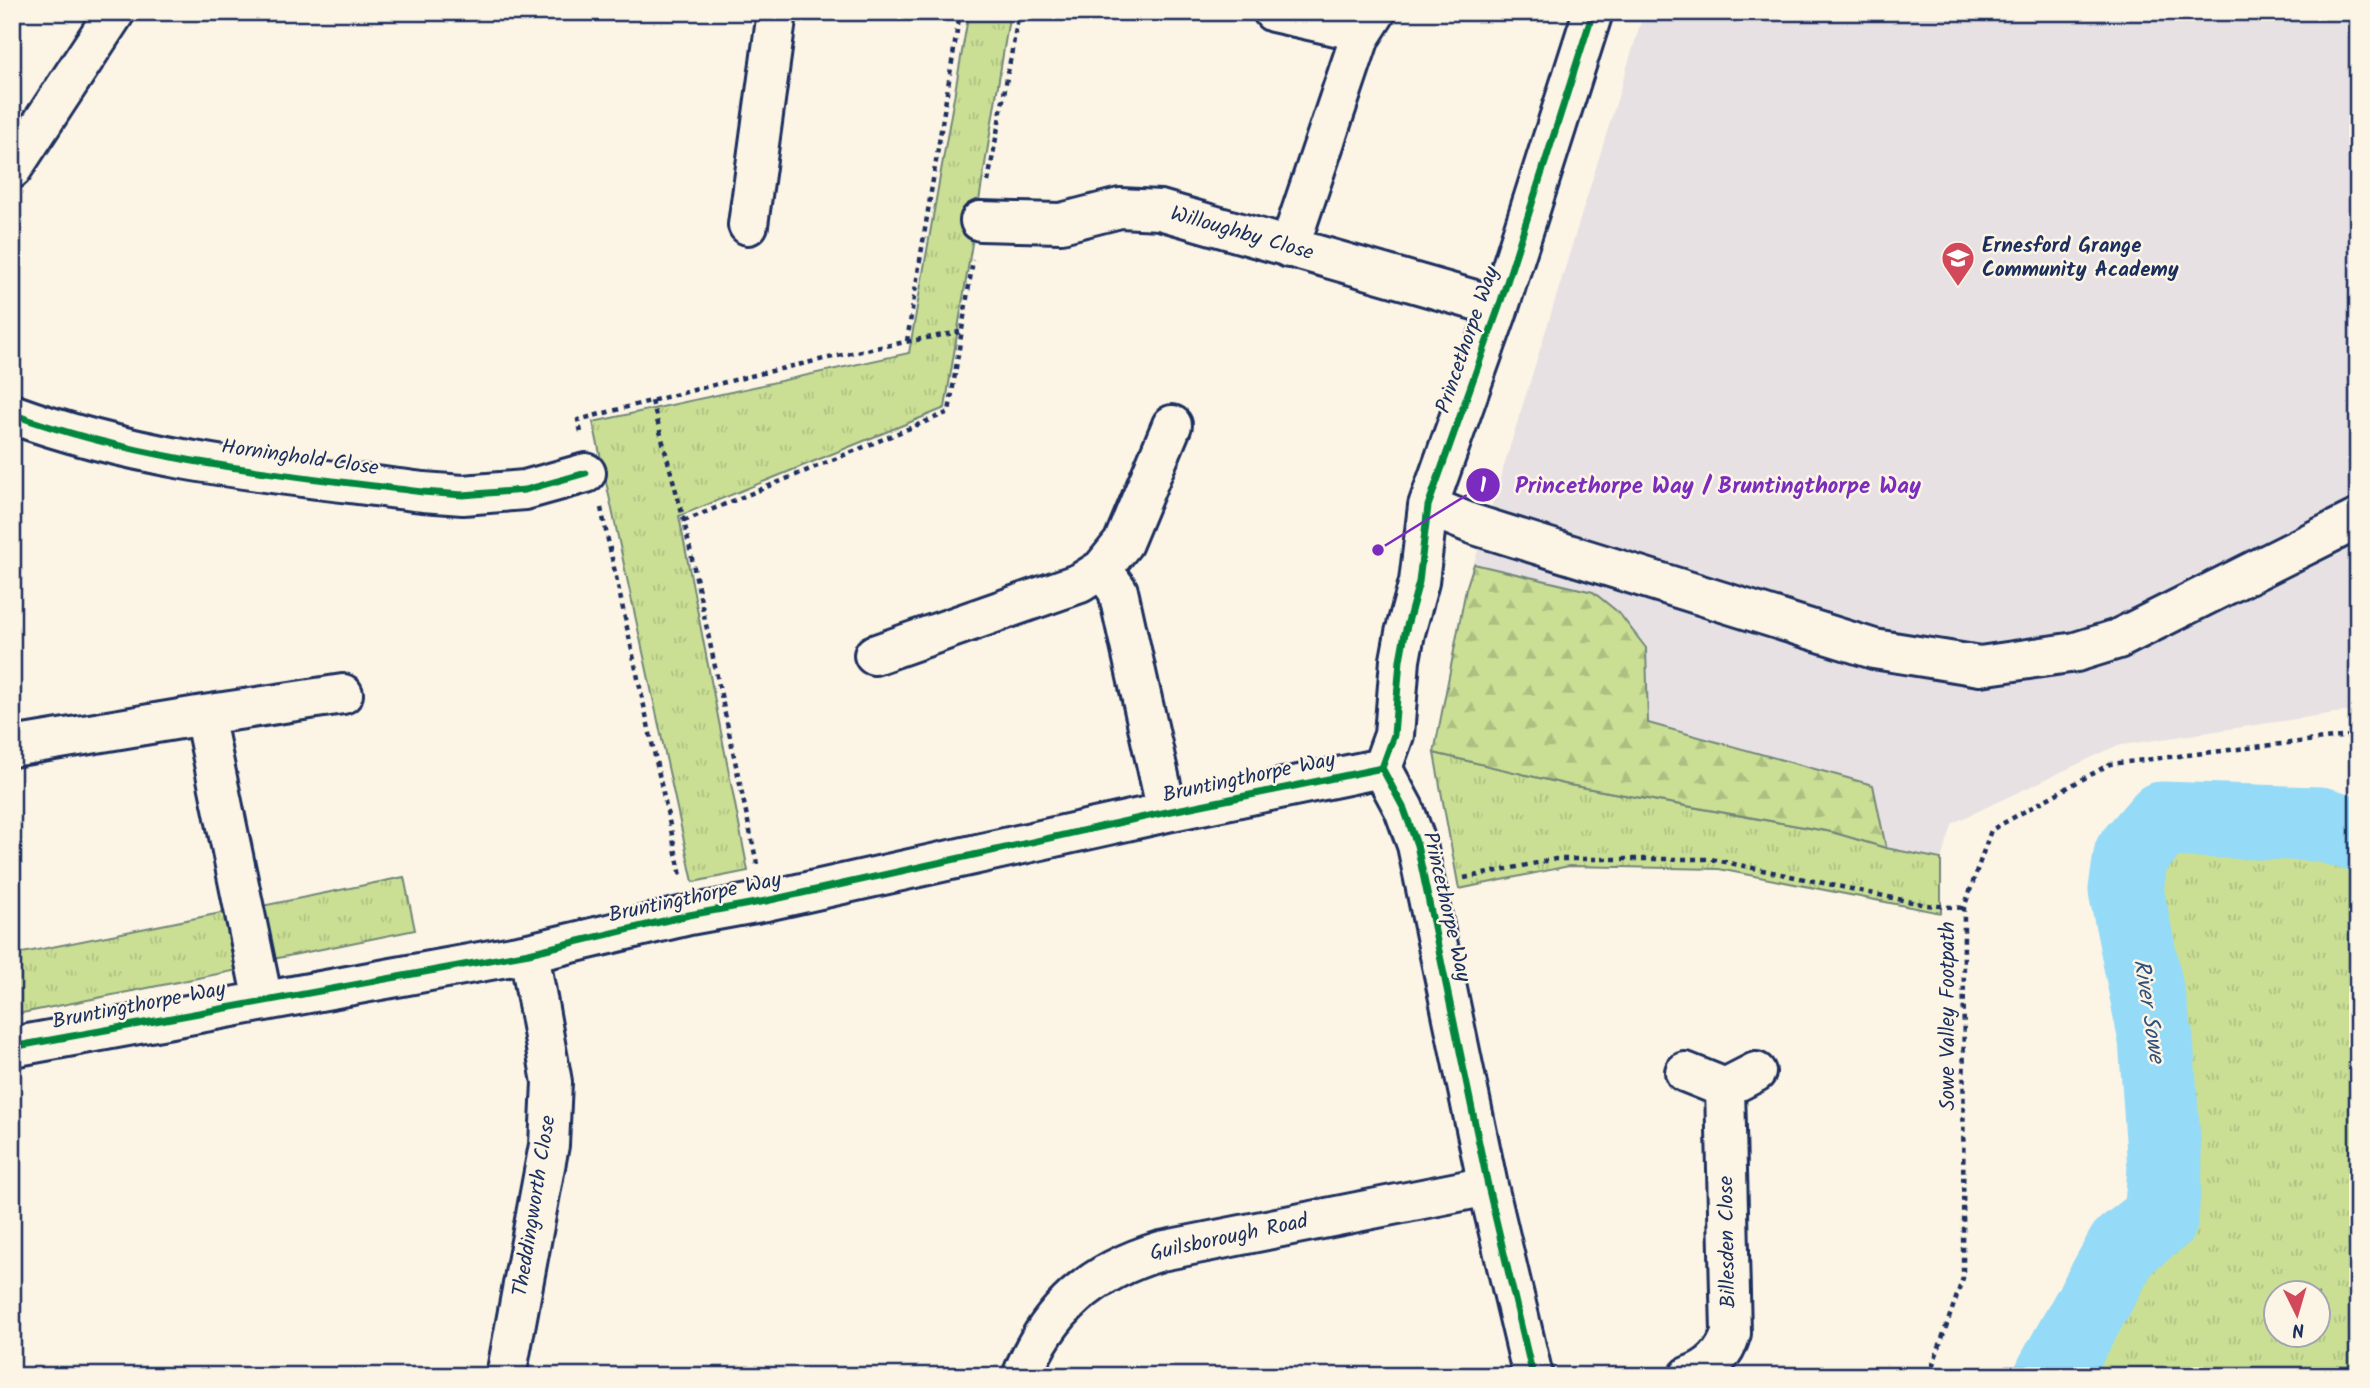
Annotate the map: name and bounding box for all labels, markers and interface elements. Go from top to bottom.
street label: Willoughby Close [1167,198,1318,270]
place label: Ernesford Grange Community Academy [1982,230,2179,287]
school or university icon: Ernesford Grange Community Academy [1939,239,1977,288]
street label: Princethorpe Way [1427,262,1509,418]
street label: Horninghold Close [219,431,381,485]
callout: Princethorpe Way / Bruntingthorpe Way [1466,463,1934,507]
text: Princethorpe Way / Bruntingthorpe Way [1515,469,1921,505]
text: 1 [1480,470,1487,503]
street label: Bruntingthorpe Way [1160,744,1339,812]
street label: Princethorpe Way [1413,829,1479,986]
street label: Bruntingthorpe Way [606,864,785,932]
street label: Sowe Valley Footpath [1932,921,1965,1111]
water label: River Sowe [2122,957,2174,1068]
street label: Bruntingthorpe Way [50,973,229,1039]
street label: Theddingworth Close [504,1112,566,1299]
street label: Billesden Close [1710,1175,1746,1308]
street label: Guilsborough Road [1147,1205,1312,1271]
north arrow [2262,1280,2332,1350]
text: N [2291,1313,2306,1344]

